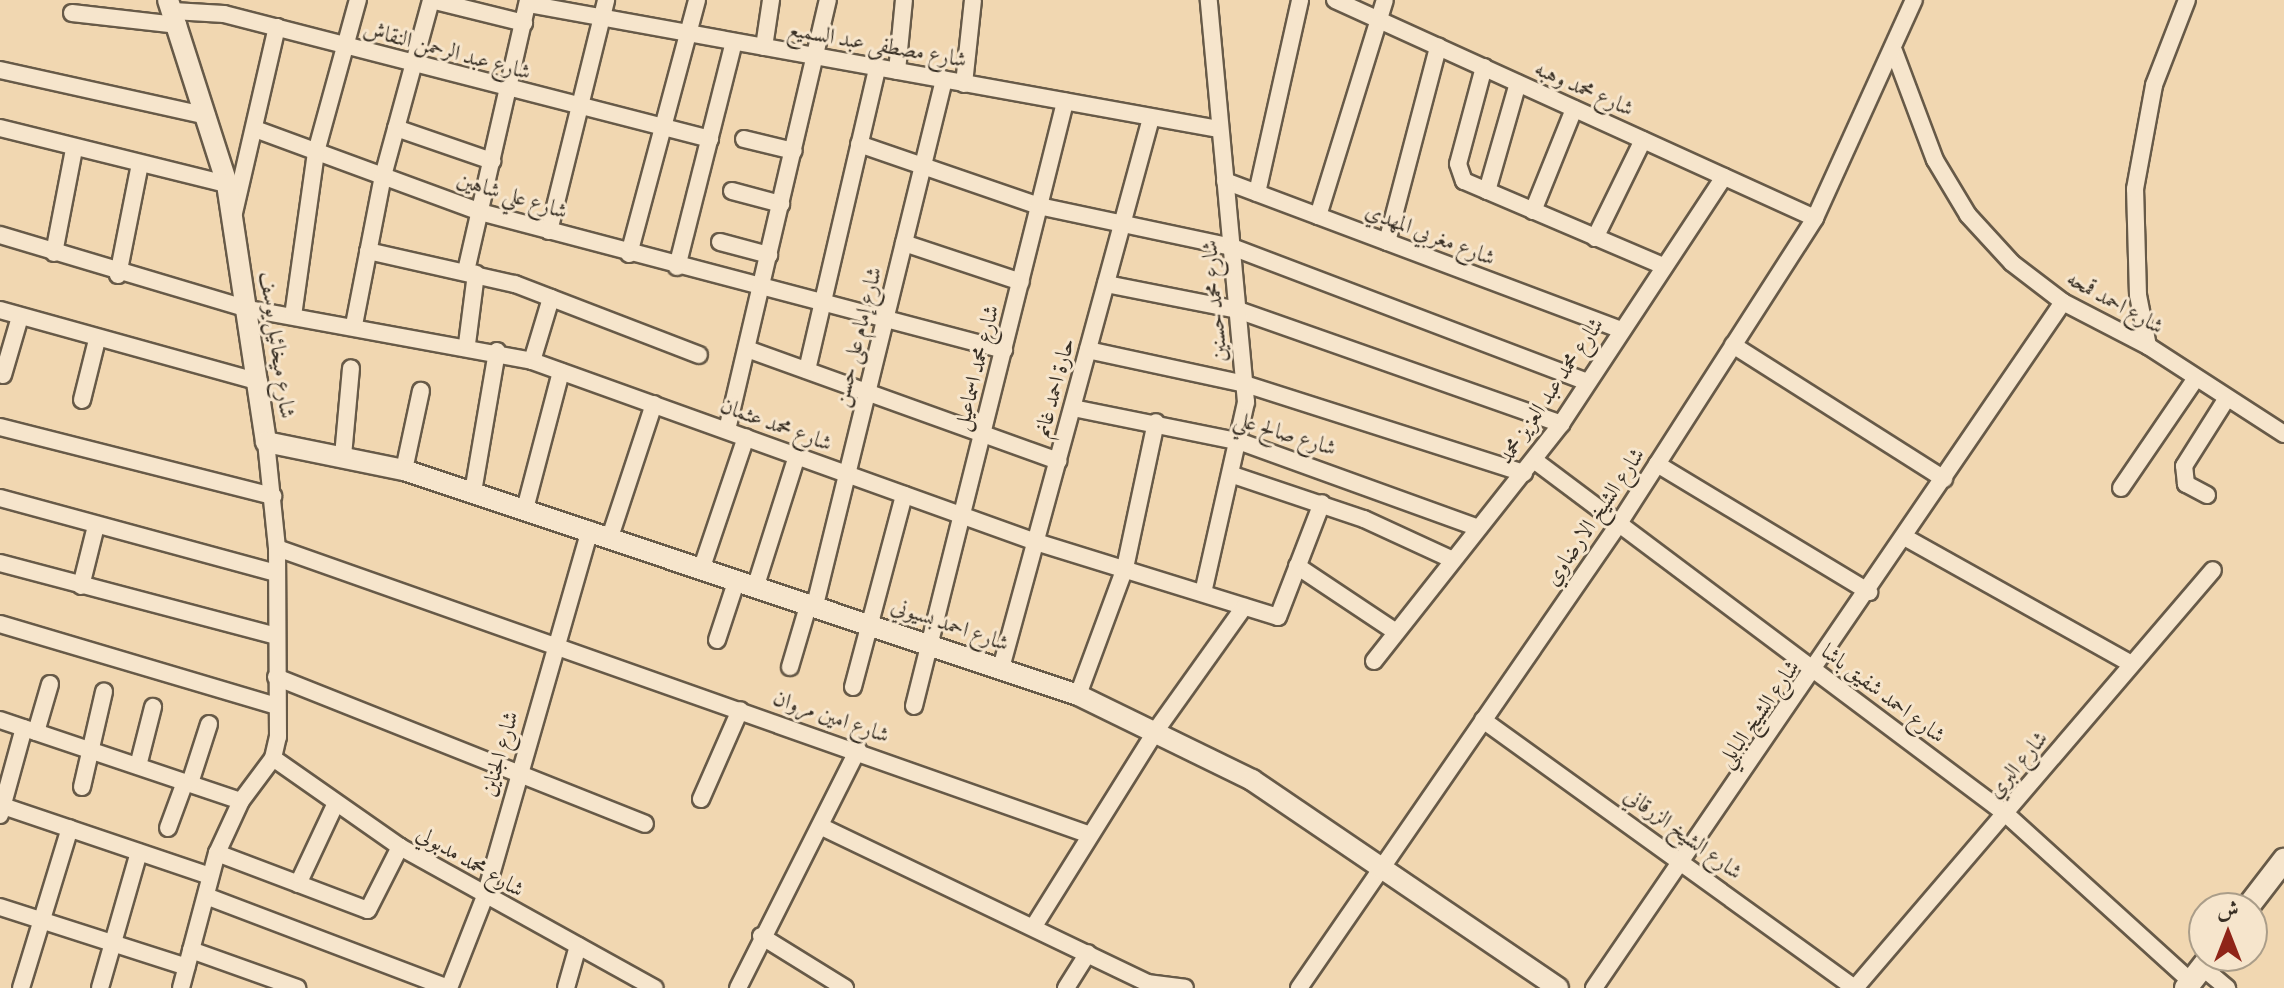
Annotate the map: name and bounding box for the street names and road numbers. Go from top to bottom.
street label: شارع عبد الرحمن النقاش [360,16,534,86]
street label: شارع مصطفى عبد السميع [785,16,969,74]
street label: شارع محمد وهبه [1530,55,1638,123]
street label: شارع علي شاهين [453,167,571,225]
street label: شارع مغربي المهدي [1361,198,1499,272]
street label: شارع محمد حسنين [1197,239,1233,363]
street label: شارع إمام على حسن [828,264,888,410]
street label: شارع احمد قمحه [2062,266,2168,340]
street label: شارع ميخائيل يوسف [254,270,300,420]
street label: شارع محمد اسماعيل [949,302,1005,434]
street label: شارع محمد عبد العزيز محمد [1492,313,1610,469]
street label: حارة احمد غانم [1029,335,1081,441]
street label: شارع محمد عثمان [717,393,835,457]
street label: شارع صالح علي [1231,406,1339,462]
street label: شارع الشيخ الارضاوي [1539,443,1651,591]
street label: شارع احمد بسيوني [888,593,1012,657]
street label: شارع احمد شفيق باشا [1816,639,1950,749]
street label: شارع الشيخ البابلي [1712,655,1806,773]
street label: شارع امين مروان [769,685,893,749]
street label: شارع الجناين [475,708,525,800]
street label: شارع البري [1982,726,2054,804]
street label: شارع الشيخ الزرقاني [1619,782,1747,886]
street label: شارع محمد مدبولي [412,821,528,903]

